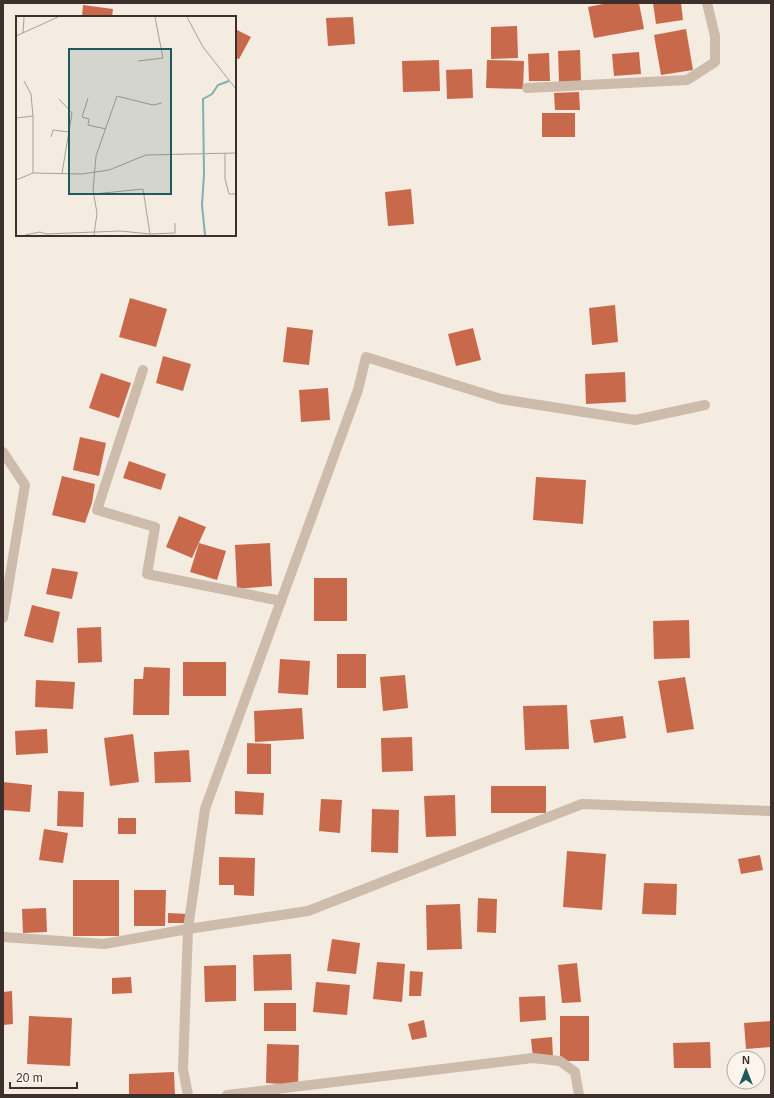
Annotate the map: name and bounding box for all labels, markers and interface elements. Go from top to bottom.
inset map [16,16,236,236]
north arrow [726,1050,766,1090]
text: N [742,1054,750,1066]
scale bar [10,1064,77,1090]
text: 20 m [16,1071,43,1085]

